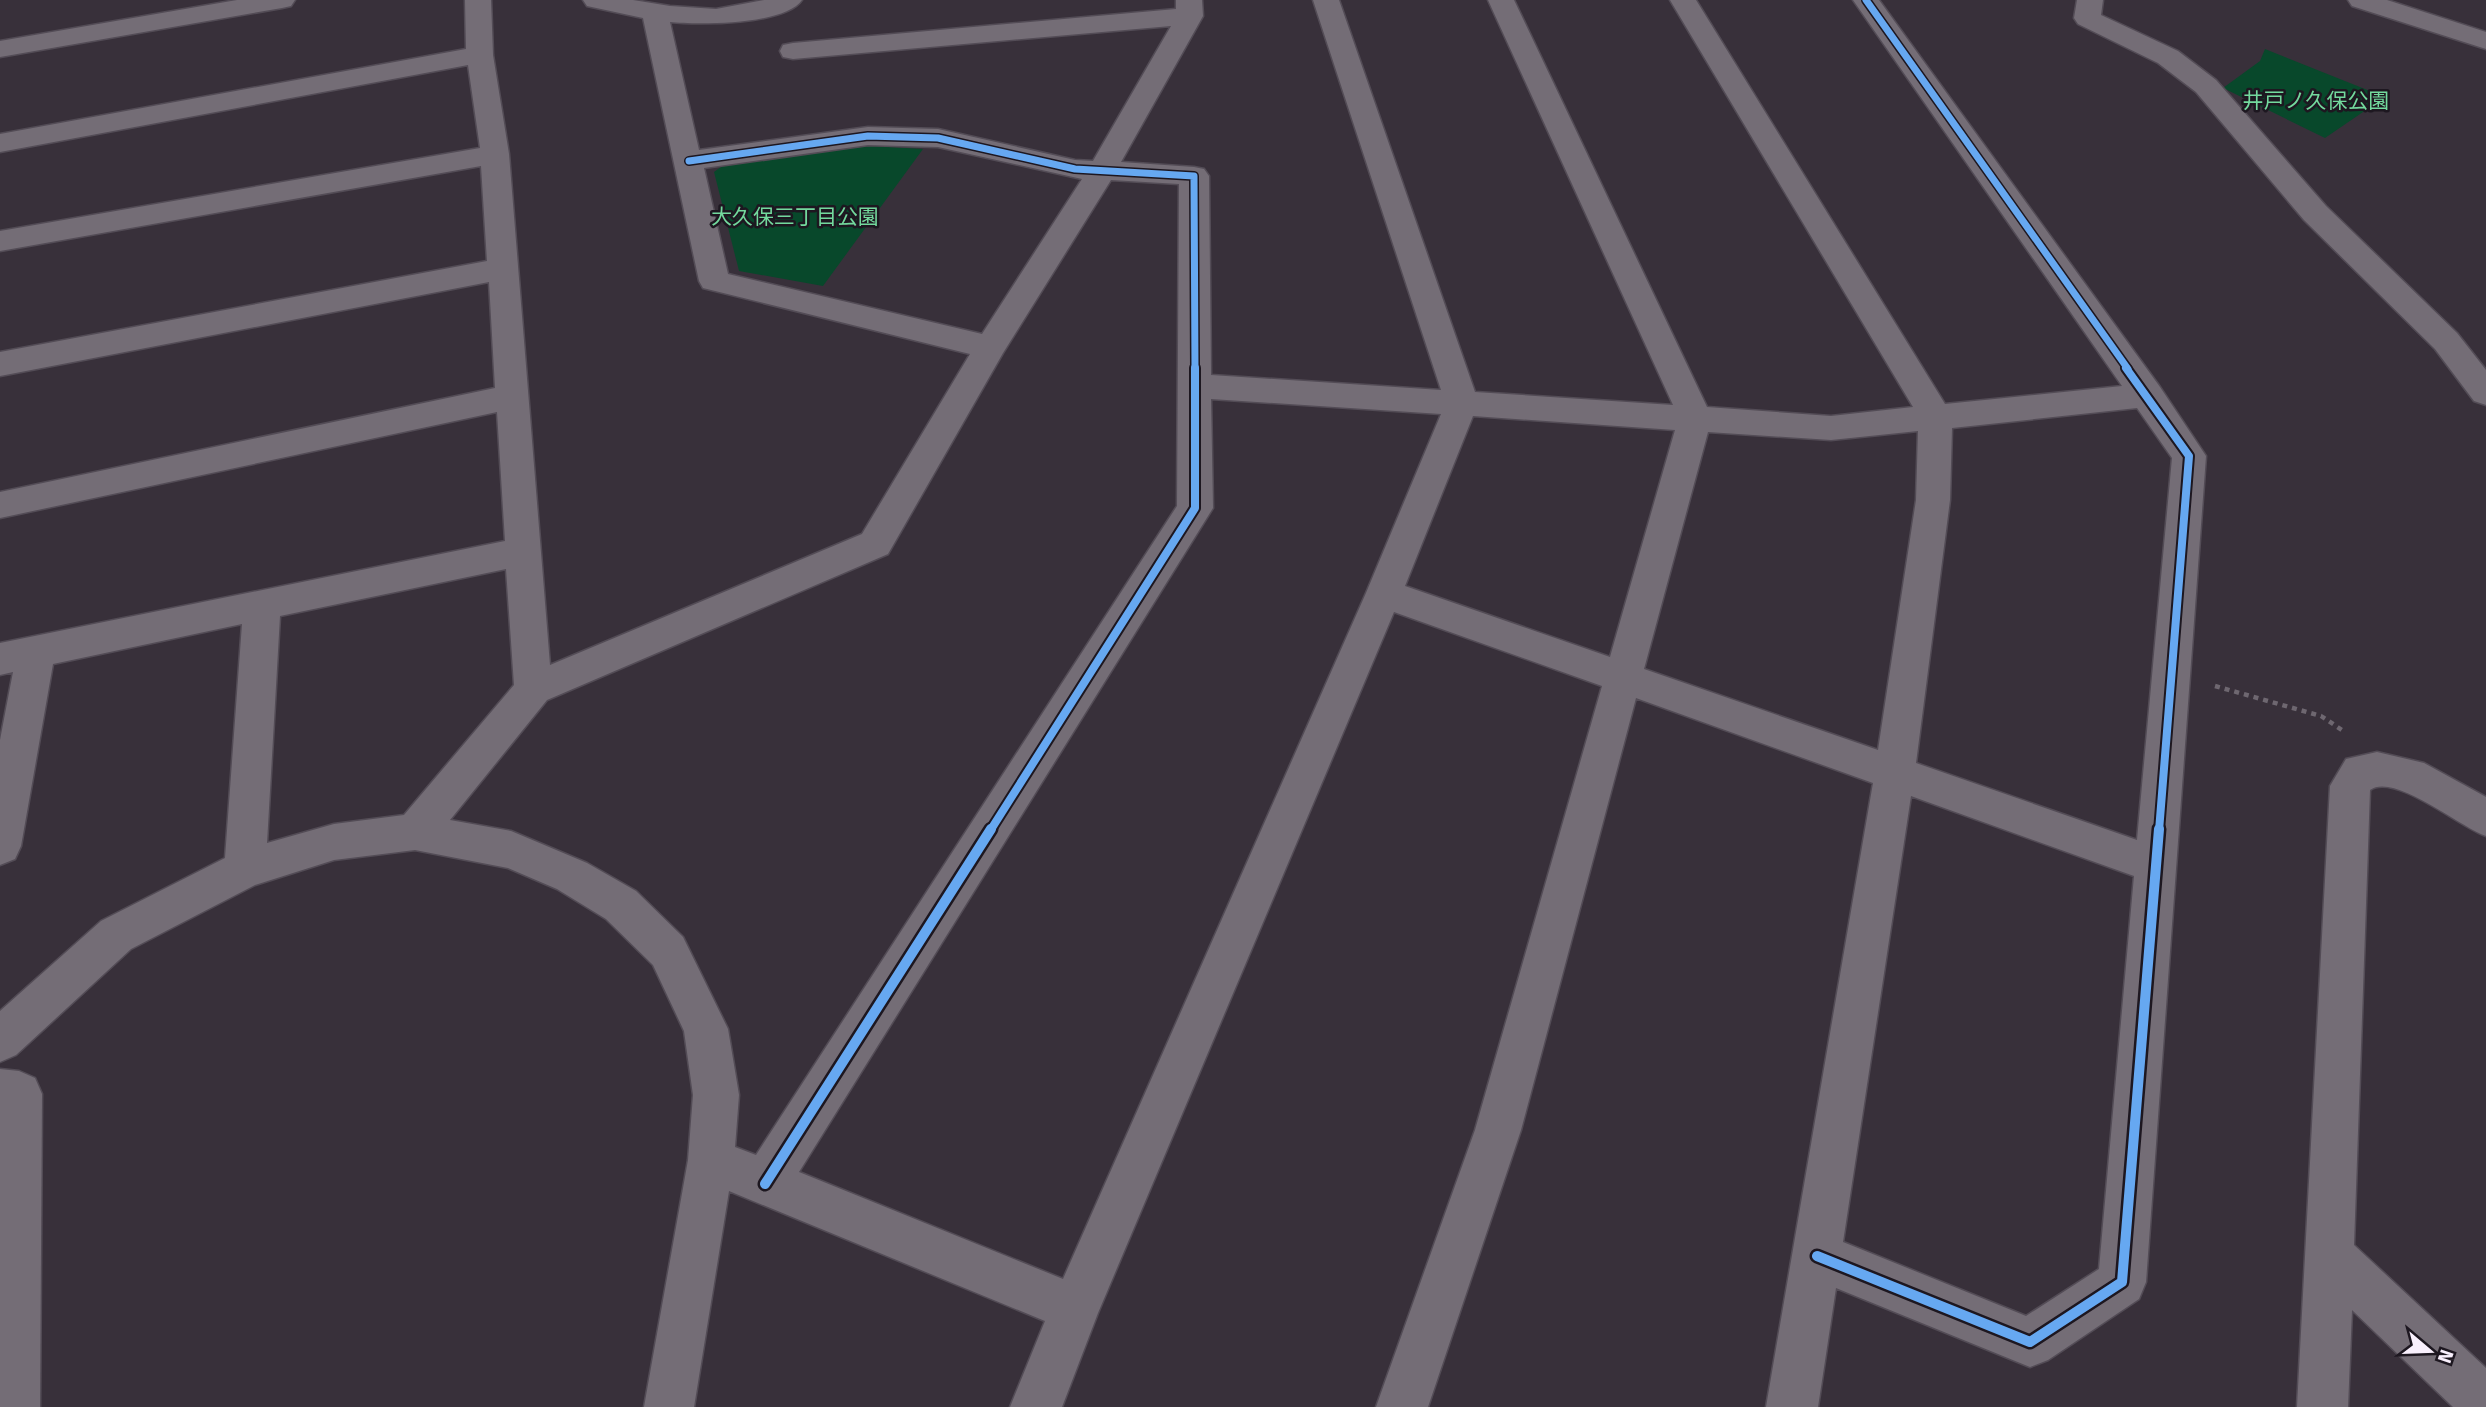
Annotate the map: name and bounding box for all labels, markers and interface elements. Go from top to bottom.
park label: 井戸ノ久保公園 [2243,88,2390,114]
park label: 大久保三丁目公園 [711,204,879,230]
north arrow [2395,1316,2465,1386]
text: N [2433,1347,2459,1366]

